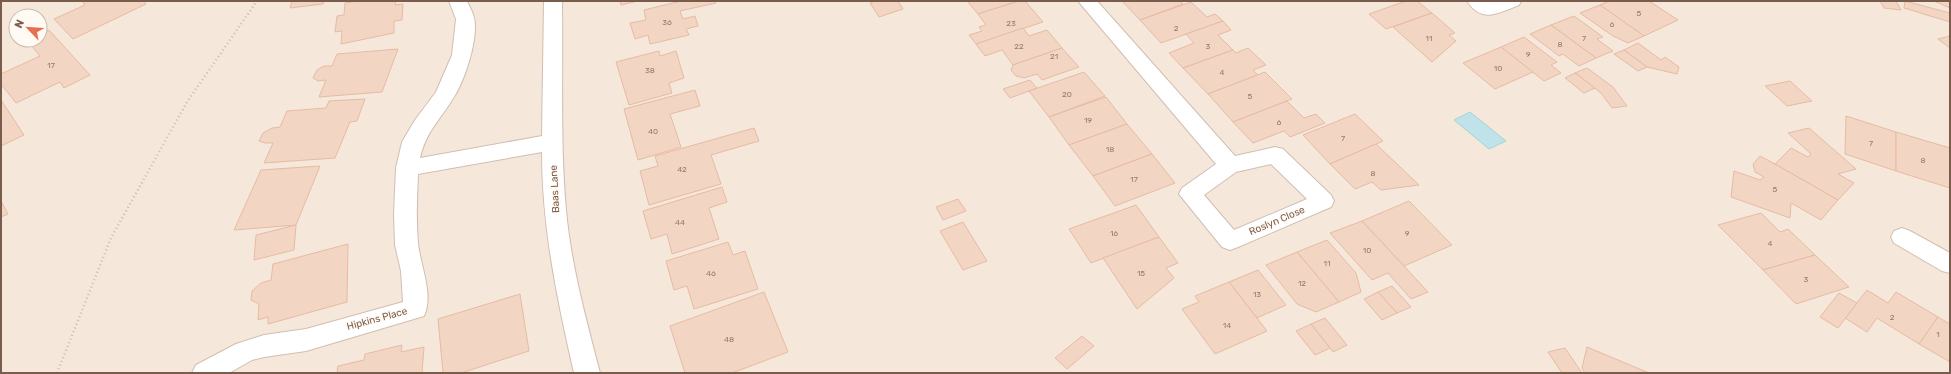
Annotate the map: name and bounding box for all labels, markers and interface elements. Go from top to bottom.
north arrow [8,8,48,48]
house number: 5 [1637,9,1642,18]
text: N [12,18,27,30]
house number: 36 [662,18,672,27]
house number: 23 [1006,19,1016,28]
house number: 6 [1610,20,1615,29]
house number: 2 [1174,24,1179,33]
house number: 11 [1426,34,1432,43]
house number: 7 [1582,34,1586,43]
house number: 8 [1557,40,1563,49]
house number: 22 [1014,42,1024,51]
house number: 3 [1206,42,1211,51]
house number: 9 [1526,50,1531,59]
house number: 21 [1050,52,1058,61]
house number: 17 [47,61,55,70]
house number: 10 [1494,64,1502,73]
house number: 38 [645,66,655,75]
house number: 4 [1220,68,1225,77]
house number: 20 [1062,90,1072,99]
house number: 5 [1248,92,1253,101]
house number: 19 [1084,116,1092,125]
house number: 6 [1277,118,1282,127]
house number: 40 [648,127,658,136]
house number: 7 [1341,134,1345,143]
house number: 7 [1869,139,1873,148]
house number: 18 [1106,145,1114,154]
house number: 8 [1920,156,1926,165]
street label: Baas Lane [548,164,562,213]
house number: 42 [677,165,687,174]
house number: 8 [1370,169,1376,178]
house number: 17 [1130,175,1138,184]
house number: 5 [1773,185,1778,194]
street label: Roslyn Close [1247,204,1307,238]
house number: 44 [675,218,685,227]
house number: 16 [1110,229,1118,238]
house number: 9 [1405,229,1410,238]
house number: 4 [1768,239,1773,248]
house number: 10 [1363,246,1371,255]
house number: 11 [1324,259,1330,268]
house number: 46 [706,269,716,278]
house number: 15 [1137,269,1145,278]
house number: 3 [1804,275,1809,284]
house number: 12 [1298,279,1306,288]
house number: 13 [1253,290,1261,299]
street label: Hipkins Place [345,305,409,333]
house number: 2 [1890,313,1895,322]
house number: 14 [1223,321,1231,330]
house number: 1 [1936,330,1940,339]
house number: 48 [724,335,734,344]

